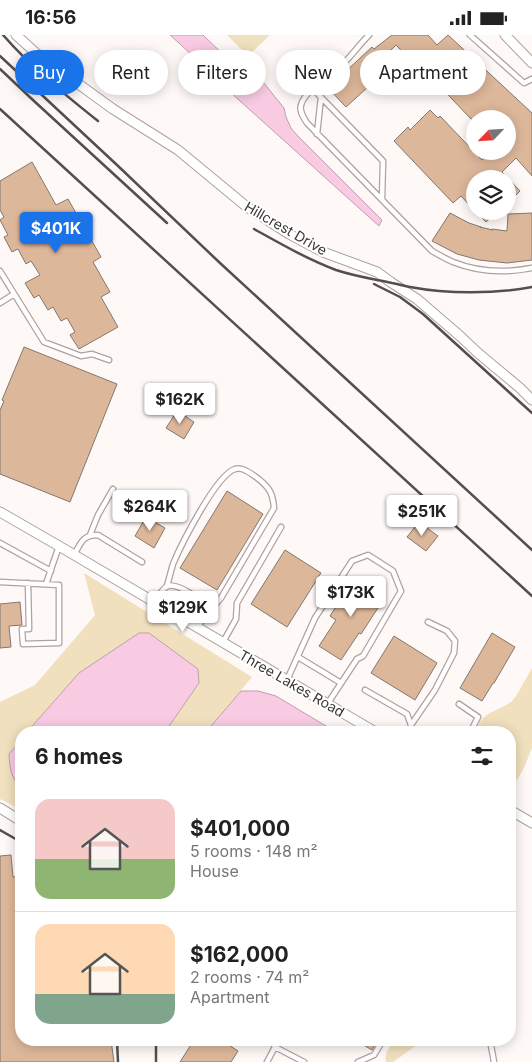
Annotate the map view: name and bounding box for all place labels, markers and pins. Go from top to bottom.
pin: $401K [21,211,91,254]
pin: $162K [145,383,215,425]
pin: $264K [115,489,185,532]
pin: $251K [387,495,457,537]
pin: $173K [316,575,386,618]
pin: $129K [148,591,218,633]

